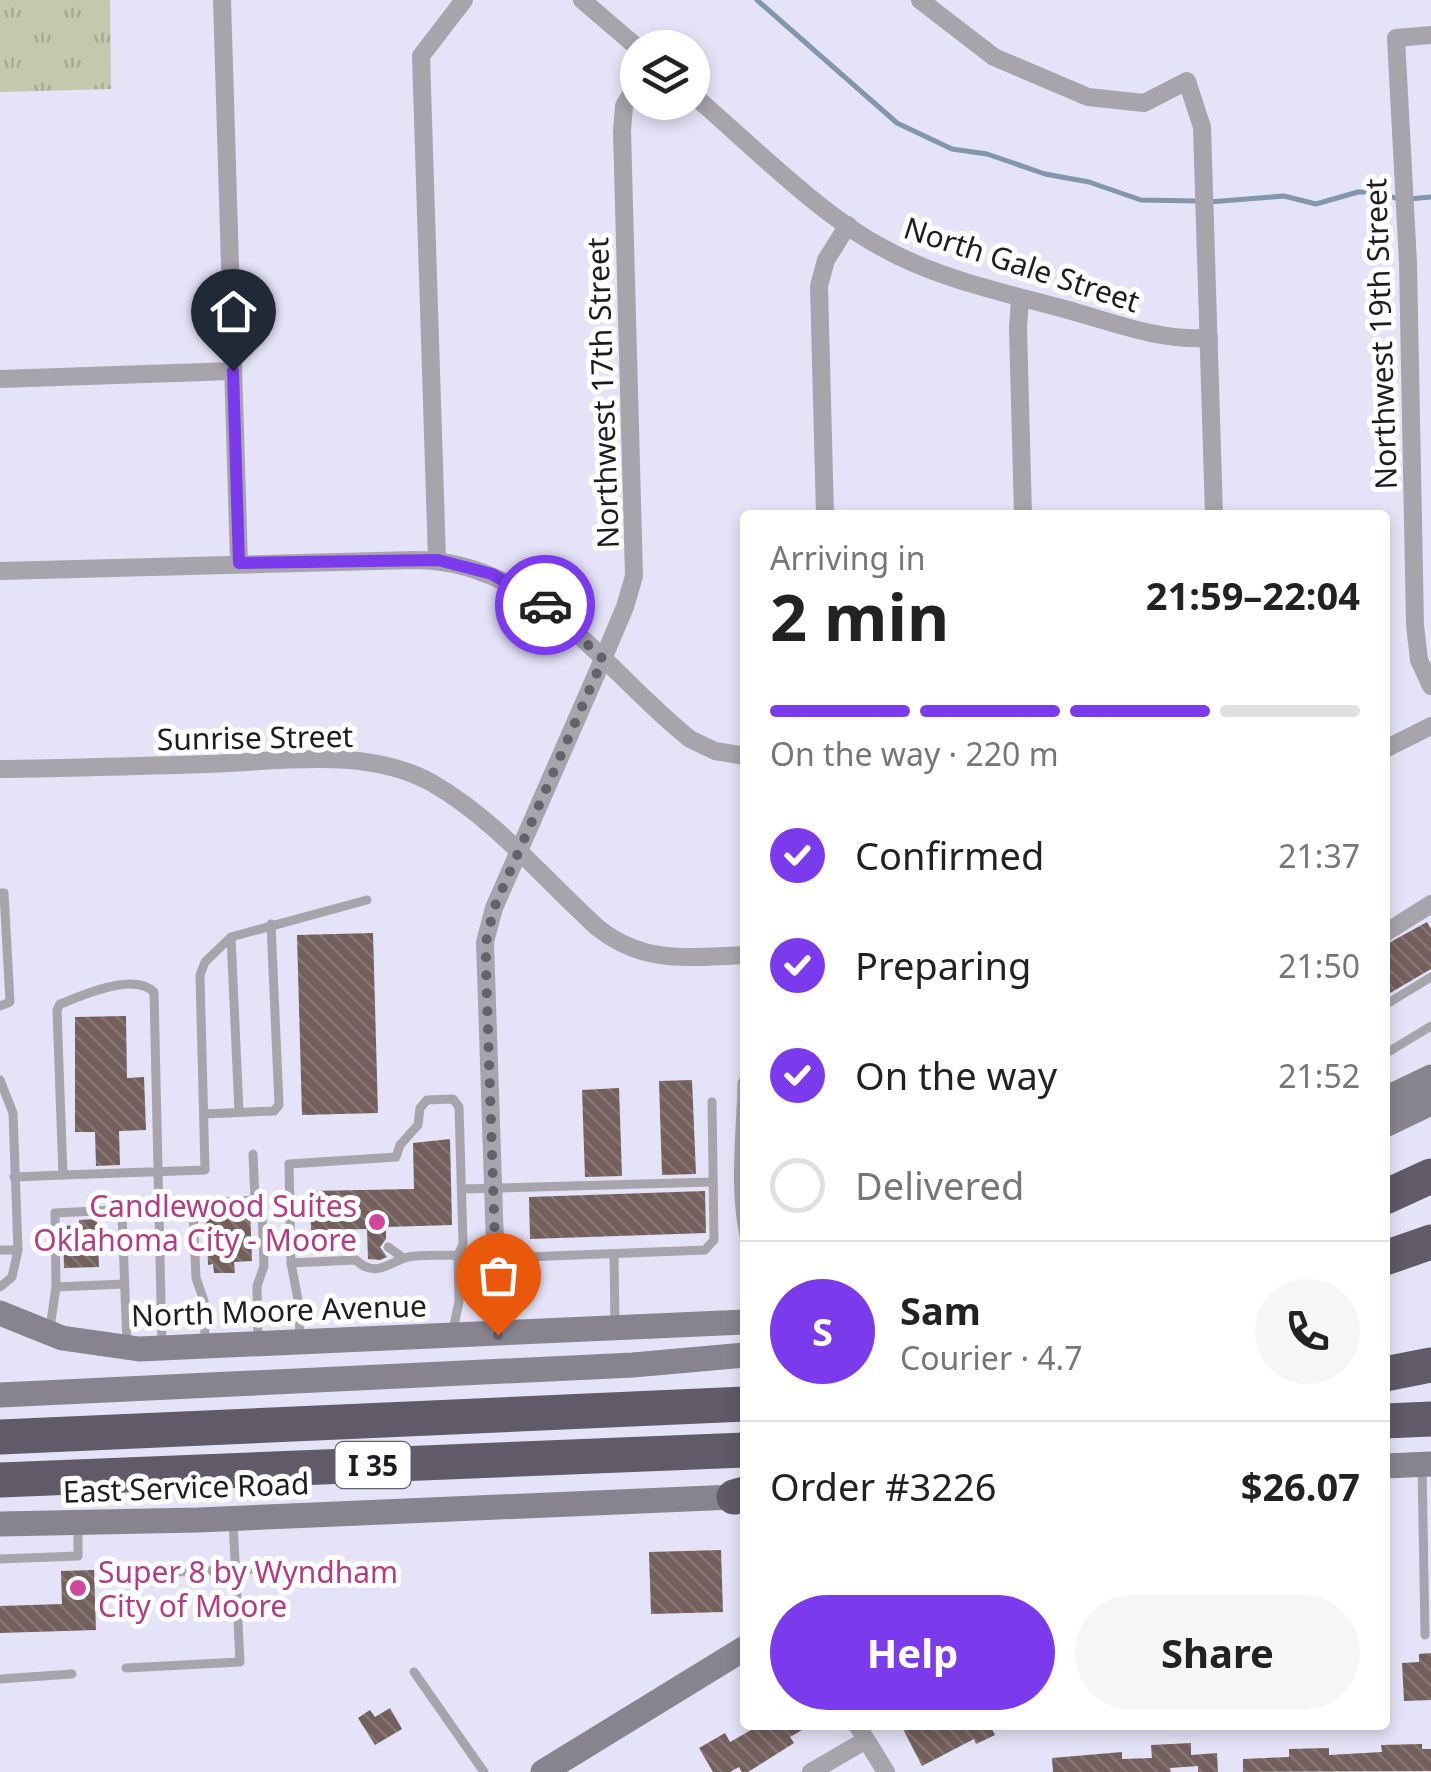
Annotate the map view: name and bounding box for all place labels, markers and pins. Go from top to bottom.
pin [191,269,276,372]
place label: Candlewood Suites Oklahoma City - Moore [33,1185,357,1260]
marker: Candlewood Suites Oklahoma City - Moore [366,1211,388,1233]
pin [456,1233,541,1336]
place label: Super 8 by Wyndham City of Moore [98,1551,398,1626]
marker: Super 8 by Wyndham City of Moore [67,1577,89,1599]

